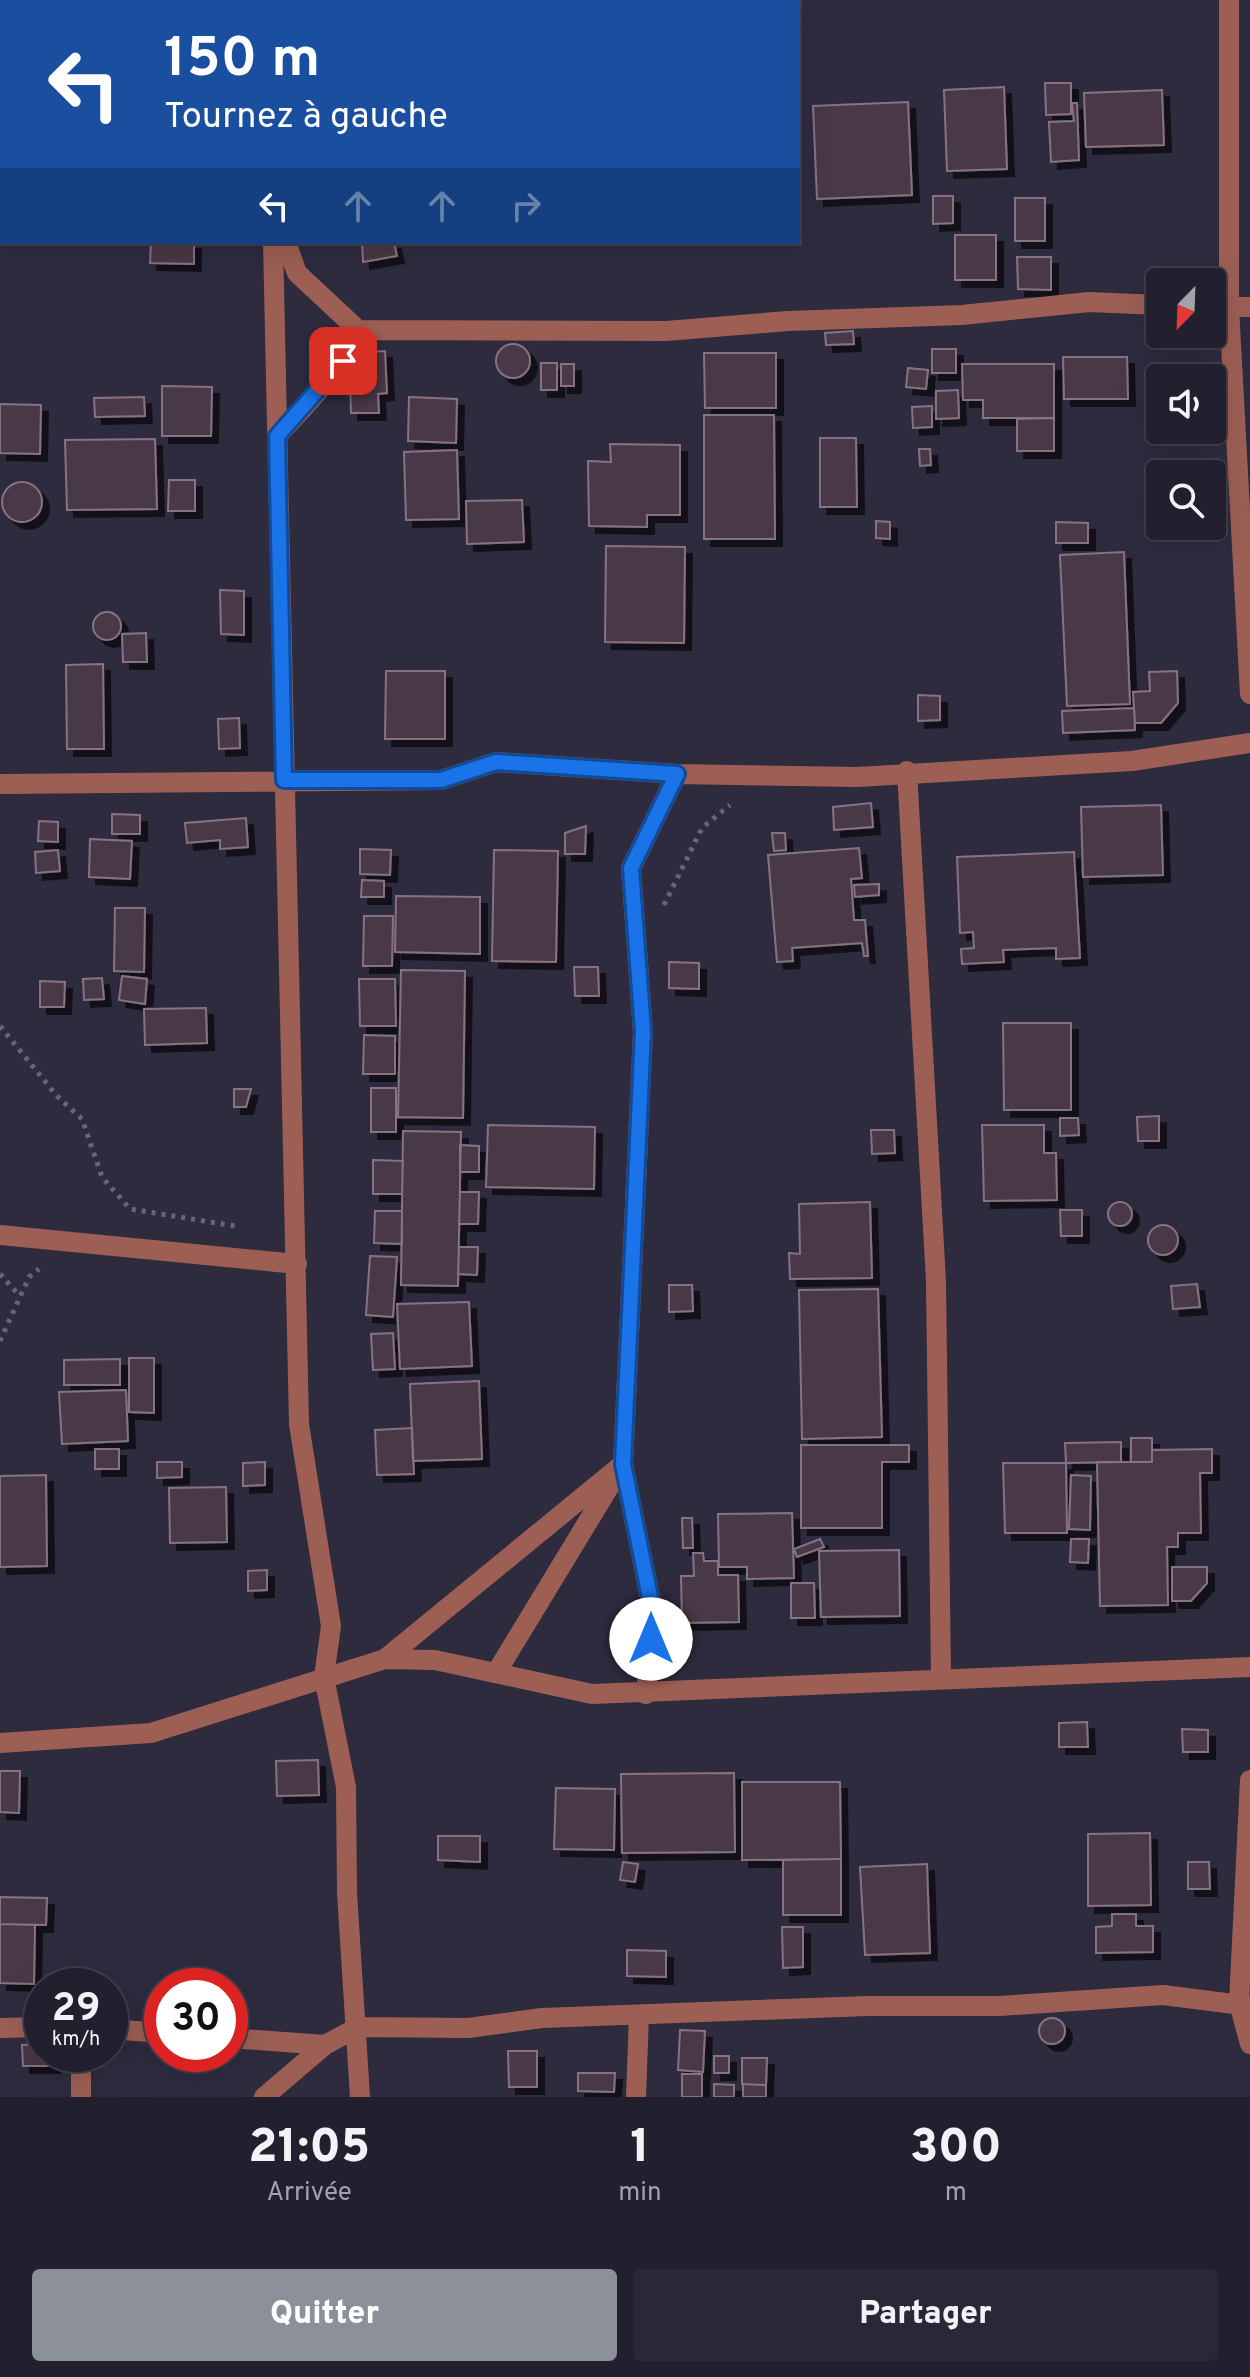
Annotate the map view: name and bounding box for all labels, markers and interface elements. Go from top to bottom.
text: 150 m [164,26,320,96]
icon: left [32,32,136,136]
text: Tournez à gauche [164,95,448,141]
icon: left [252,184,296,228]
icon: ahead [336,184,380,228]
icon: ahead [420,184,464,228]
icon: right [504,184,548,228]
north arrow [1146,268,1226,348]
map controls [1146,268,1226,540]
pin [309,327,377,395]
icon: arrive [321,339,365,383]
button: sound [1146,364,1226,444]
button: search [1146,460,1226,540]
position arrow [609,1597,693,1681]
speed limit sign: 30 [144,1968,248,2072]
text: 29 [51,1985,101,2035]
text: km/h [52,2027,100,2053]
text: 21:05 [248,2119,370,2179]
text: 1 [630,2119,650,2179]
text: 300 [910,2119,1002,2179]
text: Arrivée [266,2177,352,2210]
text: min [618,2177,662,2210]
text: m [945,2177,967,2210]
button: Quitter [32,2269,617,2361]
button: Partager [633,2269,1218,2361]

